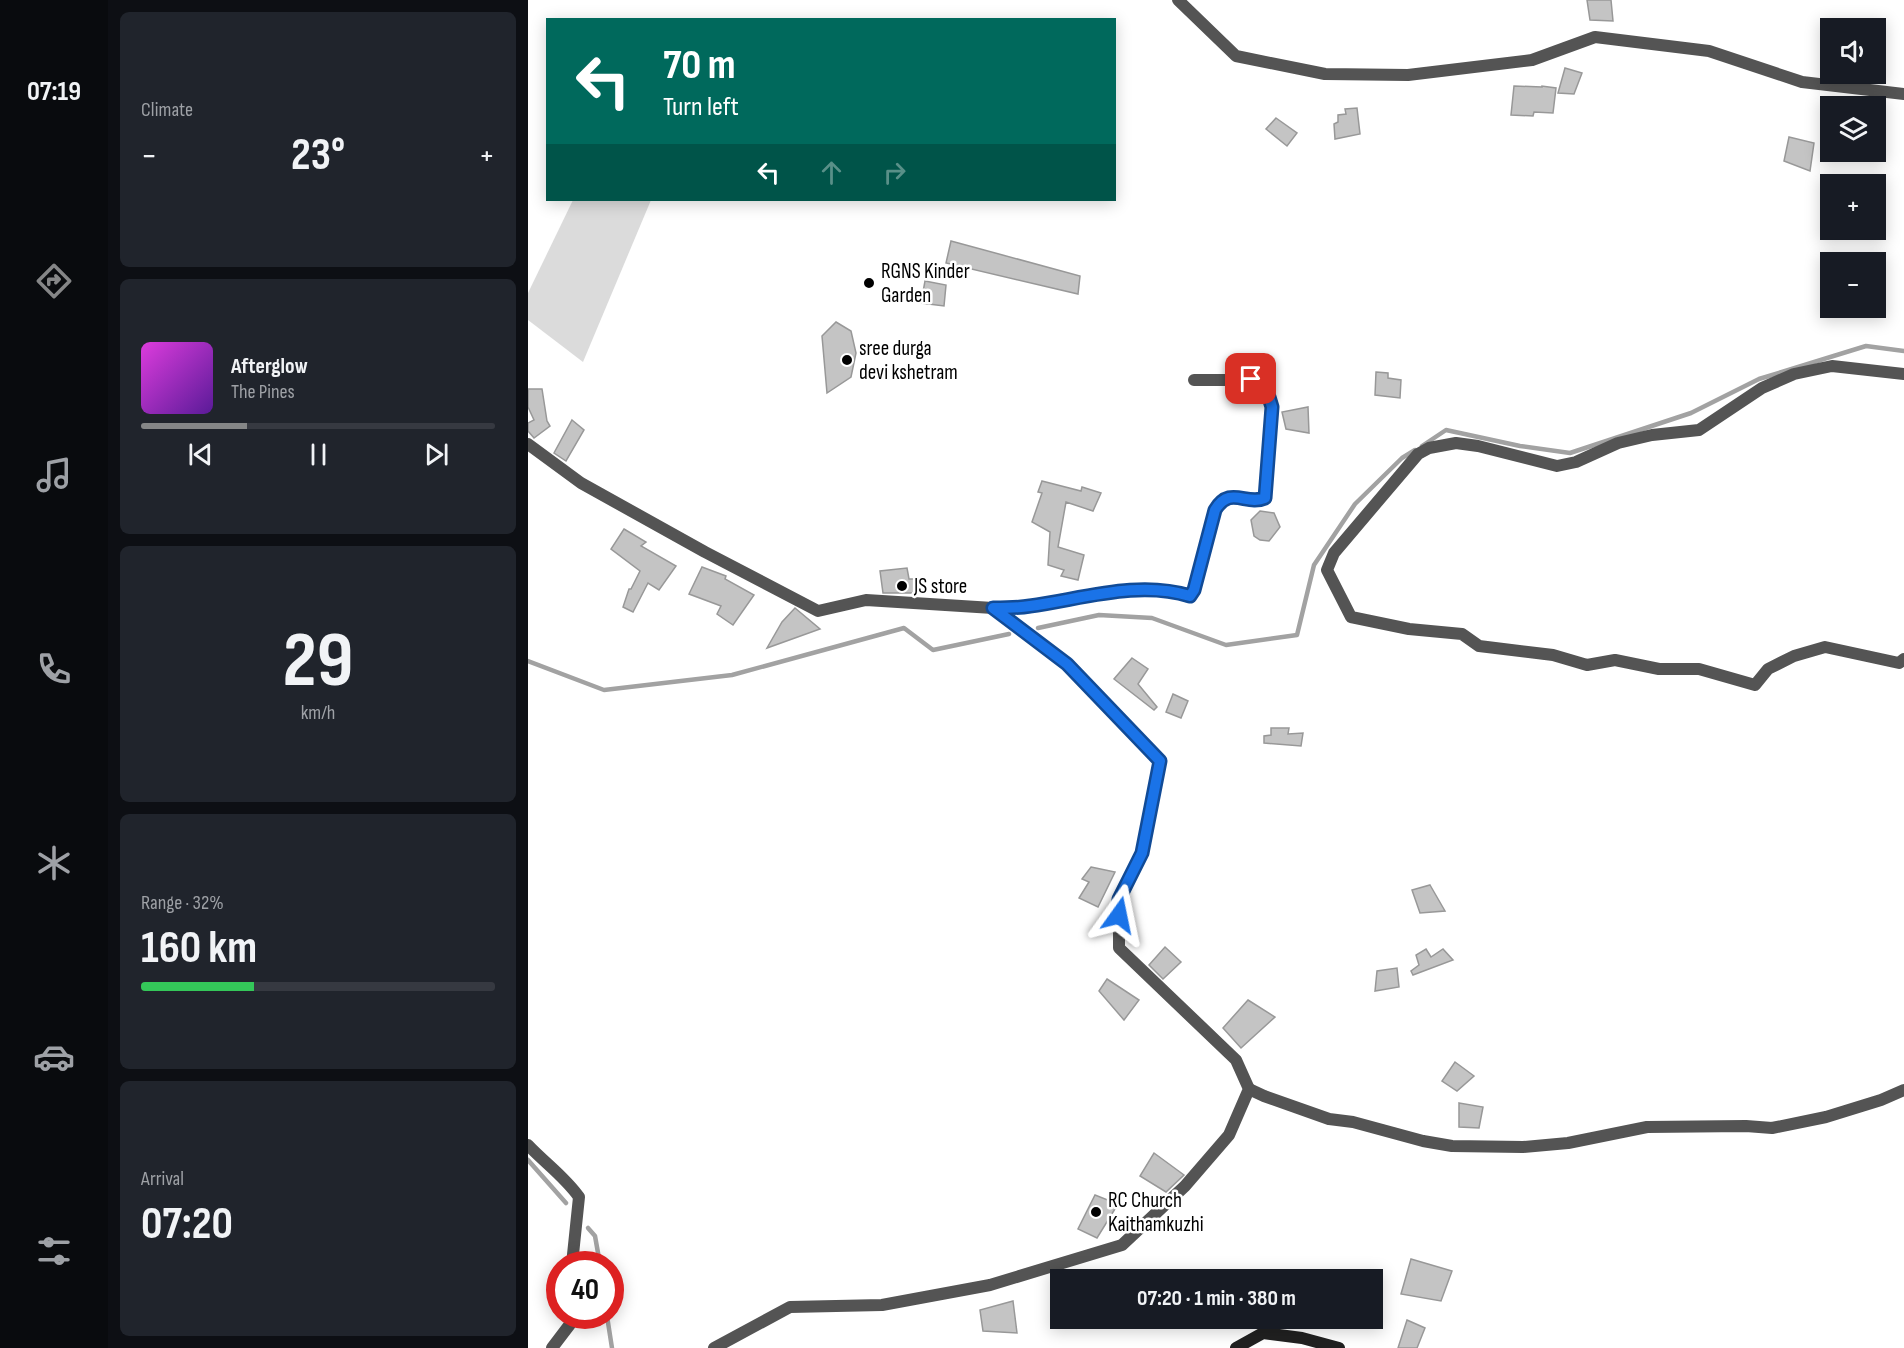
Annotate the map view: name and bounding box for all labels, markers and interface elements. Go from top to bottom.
map controls [1820,18,1886,318]
button: sound [1820,18,1886,84]
text: 70 m [663,40,736,91]
icon: left [564,42,642,120]
text: 07:19 [27,76,81,108]
text: Turn left [663,91,739,123]
button: layers [1820,96,1886,162]
text: Climate [141,98,193,122]
text: 23° [291,128,345,183]
text: − [141,136,157,176]
text: + [479,136,495,176]
icon: left [752,156,785,189]
icon: ahead [815,156,848,189]
icon: right [878,156,911,189]
button: + [1820,174,1886,240]
button: − [1820,252,1886,318]
place label: RGNS Kinder Garden [881,259,970,308]
icon: directions [33,260,75,302]
marker: RGNS Kinder Garden [862,276,876,290]
place label: sree durga devi kshetram [859,336,958,385]
text: Afterglow [231,353,308,380]
marker: sree durga devi kshetram [840,353,854,367]
pin [1225,353,1276,404]
icon: arrive [1234,362,1267,395]
text: The Pines [231,380,295,404]
icon: previous [184,438,217,471]
icon: pause [302,438,335,471]
icon: next [420,438,453,471]
icon: music [33,454,75,496]
place label: JS store [913,574,967,599]
marker: JS store [895,579,909,593]
text: 29 [282,615,354,708]
icon: phone [33,648,75,690]
text: km/h [301,701,335,725]
icon: climate [33,842,75,884]
position arrow [1087,883,1151,947]
text: Range · 32% [141,891,224,915]
text: 160 km [141,921,257,976]
icon: car [33,1036,75,1078]
text: Arrival [141,1167,184,1191]
place label: RC Church Kaithamkuzhi [1108,1188,1204,1237]
text: 07:20 [141,1197,233,1252]
marker: RC Church Kaithamkuzhi [1089,1205,1103,1219]
icon: filters [33,1230,75,1272]
speed limit sign: 40 [546,1251,624,1329]
text: 07:20 · 1 min · 380 m [1137,1285,1296,1312]

